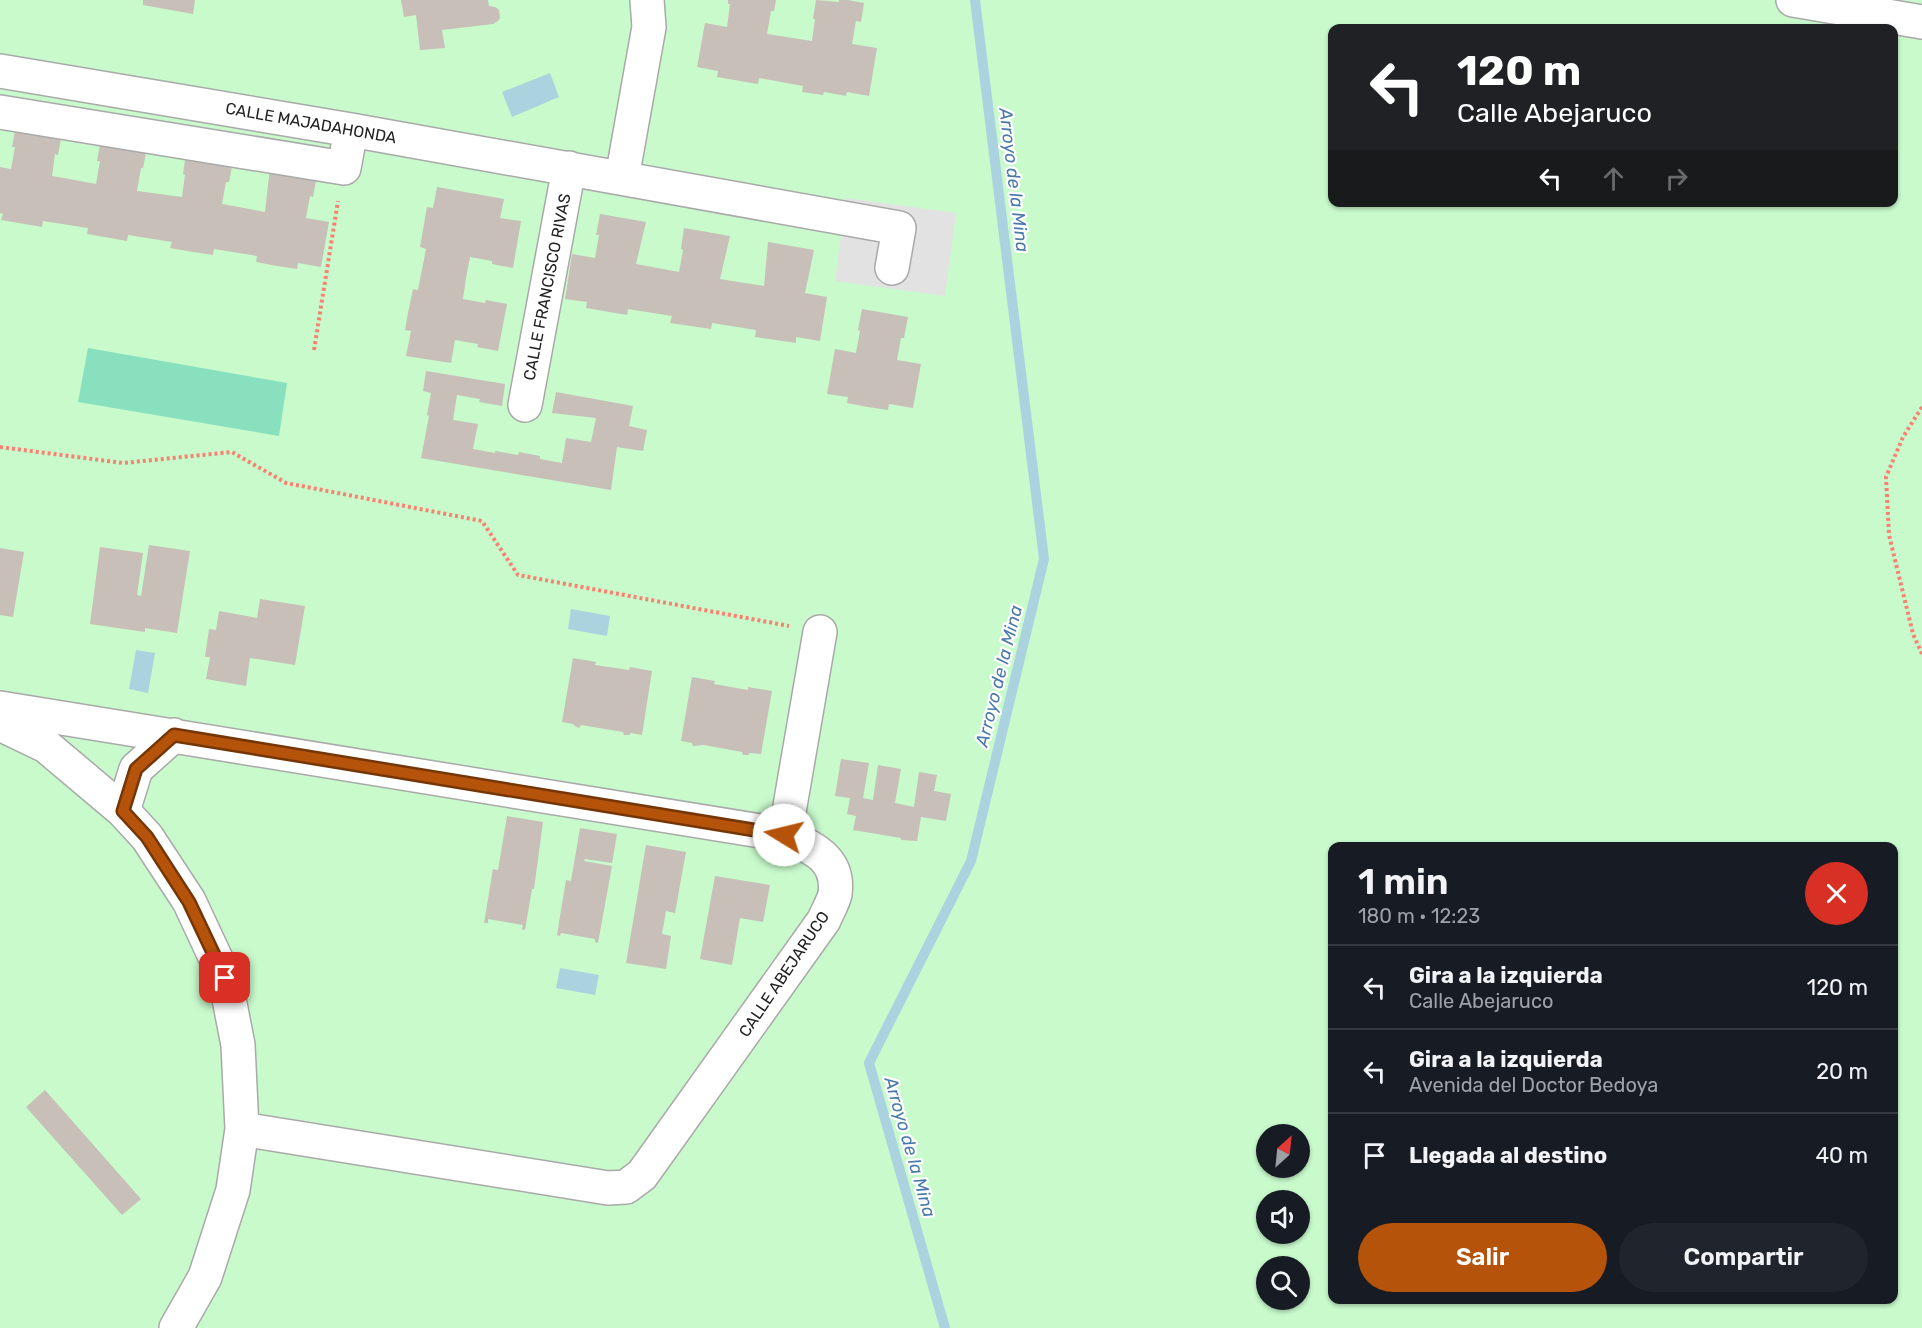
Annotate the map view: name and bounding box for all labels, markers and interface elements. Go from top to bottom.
text: 120 m [1457,46,1581,96]
icon: left [1358,48,1436,126]
text: Calle Abejaruco [1457,97,1652,129]
street label: CALLE MAJADAHONDA [224,99,398,147]
water label: Arroyo de la Mina [994,106,1034,254]
icon: left [1534,162,1567,195]
icon: ahead [1597,162,1630,195]
icon: right [1660,162,1693,195]
street label: CALLE FRANCISCO RIVAS [520,192,574,382]
water label: Arroyo de la Mina [971,603,1027,750]
position arrow [752,803,816,867]
text: 1 min [1358,860,1449,903]
button: close [1805,862,1868,925]
text: 180 m · 12:23 [1358,904,1480,928]
street label: CALLE ABEJARUCO [735,908,833,1040]
pin [199,952,250,1003]
icon: arrive [208,961,241,994]
text: Gira a la izquierda [1409,962,1603,989]
icon: left [1358,971,1391,1004]
text: 120 m [1807,974,1868,1001]
text: Calle Abejaruco [1409,989,1553,1013]
text: Gira a la izquierda [1409,1046,1603,1073]
icon: left [1358,1055,1391,1088]
text: 20 m [1816,1058,1868,1085]
water label: Arroyo de la Mina [879,1073,941,1220]
text: Avenida del Doctor Bedoya [1409,1073,1658,1097]
north arrow [1256,1124,1310,1178]
map controls [1256,1124,1310,1310]
icon: arrive [1358,1139,1391,1172]
text: Llegada al destino [1409,1142,1607,1169]
text: 40 m [1815,1142,1868,1169]
button: sound [1256,1190,1310,1244]
button: Salir [1358,1223,1607,1292]
button: Compartir [1619,1223,1868,1292]
button: search [1256,1256,1310,1310]

